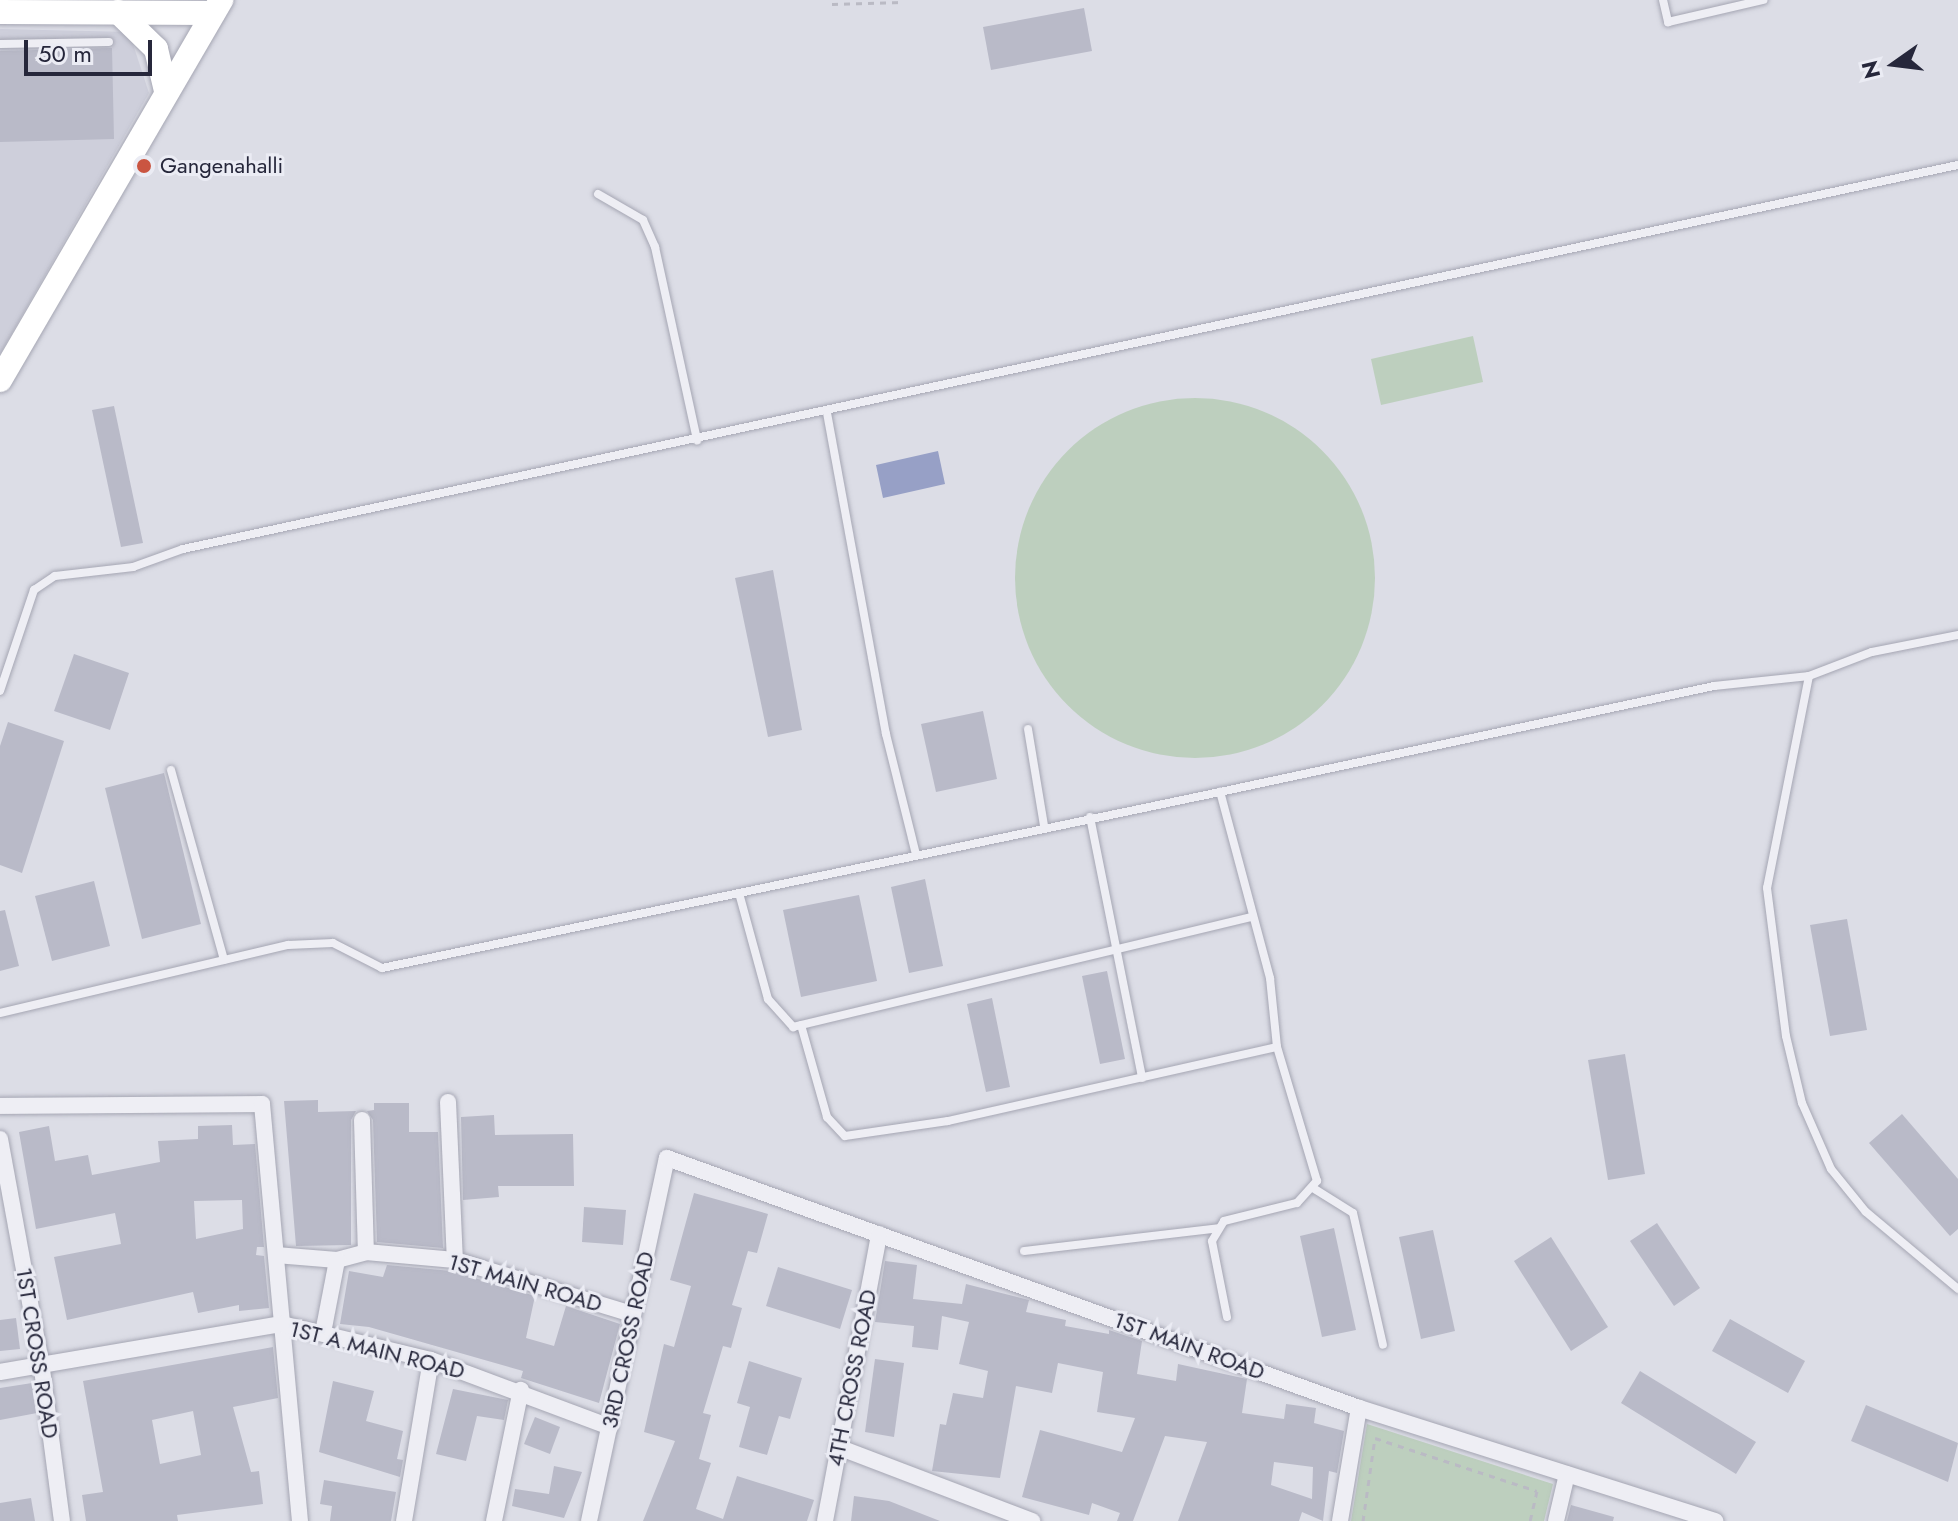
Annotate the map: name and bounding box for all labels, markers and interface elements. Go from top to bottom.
scale bar [28,24,156,74]
north arrow [1854,24,1934,104]
text: 50 m [38,36,92,71]
text: N [1853,57,1888,82]
place label: Gangenahalli [160,153,283,179]
marker: Gangenahalli [135,157,153,175]
street label: 1ST MAIN ROAD [445,1248,605,1318]
street label: 3RD CROSS ROAD [596,1249,660,1431]
street label: 1ST CROSS ROAD [10,1266,64,1440]
street label: 4TH CROSS ROAD [822,1287,882,1469]
street label: 1ST MAIN ROAD [1110,1306,1268,1386]
street label: 1ST A MAIN ROAD [287,1315,467,1385]

